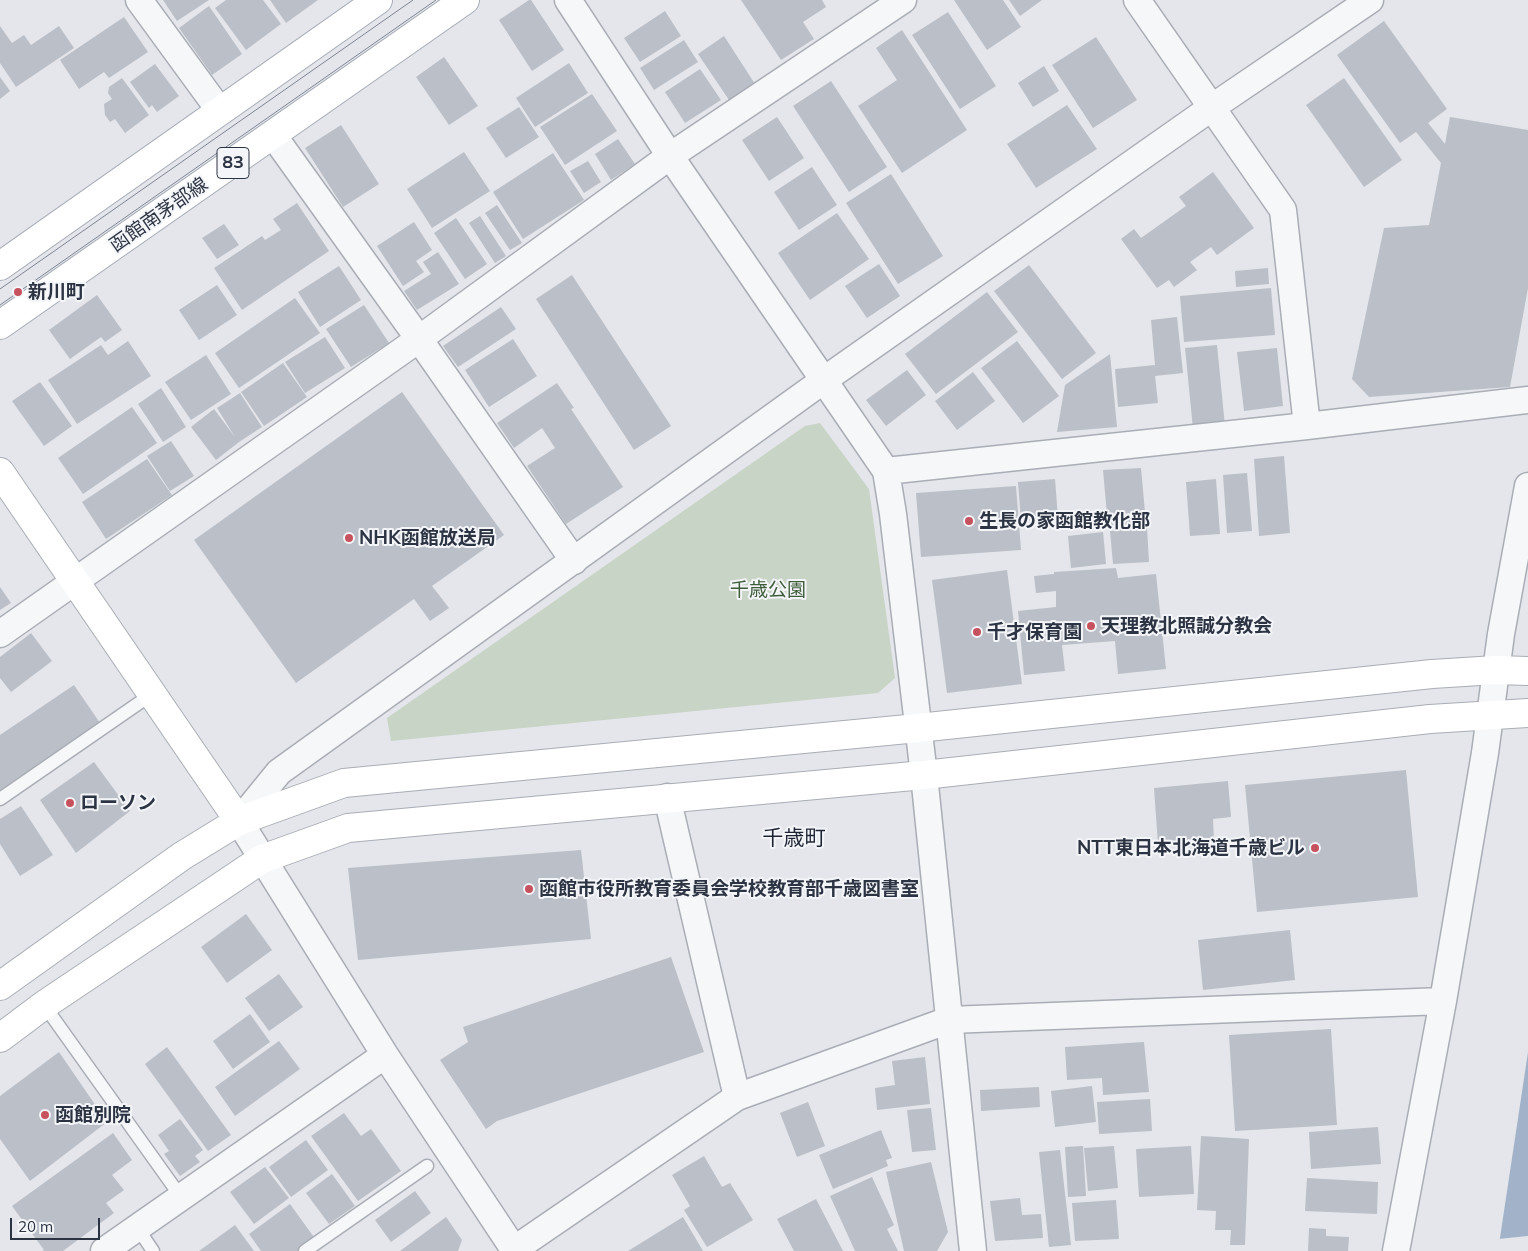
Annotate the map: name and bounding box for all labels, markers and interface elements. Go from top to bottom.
road number: 83 [217,148,249,178]
street label: 函館南茅部線 [106,173,212,257]
place label: 新川町 [28,281,85,303]
marker: 新川町 [12,286,24,298]
place label: 生長の家函館教化部 [979,510,1150,532]
marker: 生長の家函館教化部 [963,515,975,527]
place label: NHK函館放送局 [359,527,496,549]
marker: NHK函館放送局 [343,532,355,544]
park label: 千歳公園 [730,579,806,601]
place label: 天理教北照誠分教会 [1101,615,1272,637]
marker: 天理教北照誠分教会 [1085,620,1097,632]
place label: 千才保育園 [987,621,1082,643]
marker: 千才保育園 [971,626,983,638]
place label: ローソン [80,792,156,814]
marker: ローソン [64,797,76,809]
district label: 千歳町 [763,826,825,852]
place label: NTT東日本北海道千歳ビル [1077,837,1305,859]
marker: NTT東日本北海道千歳ビル [1309,842,1321,854]
place label: 函館市役所教育委員会学校教育部千歳図書室 [539,878,919,900]
marker: 函館市役所教育委員会学校教育部千歳図書室 [523,883,535,895]
place label: 函館別院 [55,1104,131,1126]
marker: 函館別院 [39,1109,51,1121]
scale bar [12,1208,102,1240]
text: 20 m [18,1217,53,1236]

